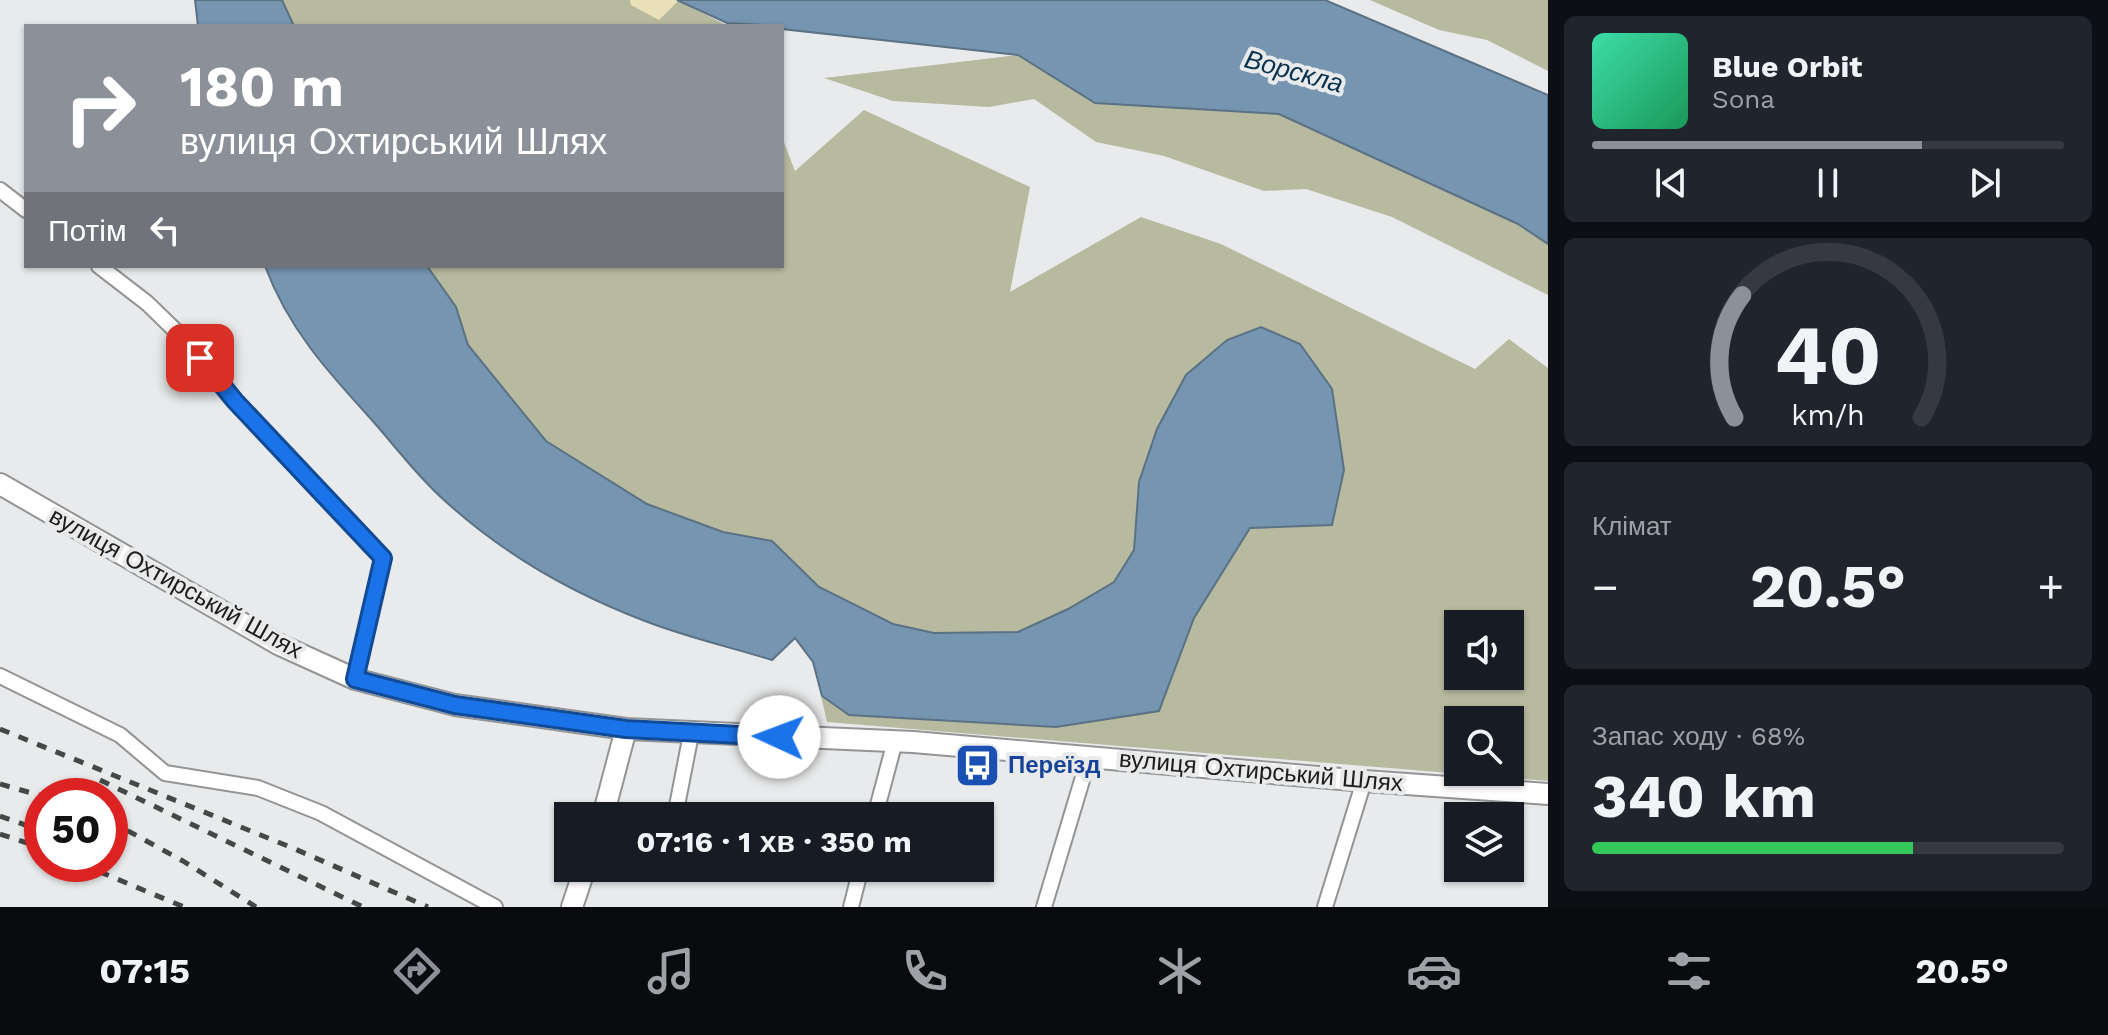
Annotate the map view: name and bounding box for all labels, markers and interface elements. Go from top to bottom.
water label: Ворскла [1241,43,1347,99]
text: Blue Orbit [1712,49,1862,84]
text: 180 m [180,54,344,120]
icon: right [48,56,152,160]
text: Sona [1712,84,1775,114]
text: вулиця Охтирський Шлях [180,121,607,163]
icon: previous [1649,161,1693,205]
icon: pause [1806,161,1850,205]
icon: next [1963,161,2007,205]
icon: left [143,208,187,252]
text: Потім [48,213,127,248]
text: 40 [1774,307,1882,404]
pin [166,324,234,392]
icon: arrive [178,336,222,380]
text: km/h [1791,399,1865,433]
street label: вулиця Охтирський Шлях [45,502,307,664]
text: Клімат [1592,511,1672,541]
text: 20.5° [1750,551,1906,622]
text: − [1592,561,1619,613]
text: + [2037,561,2064,613]
map controls [1444,610,1524,882]
button: sound [1444,610,1524,690]
position arrow [737,695,821,779]
button: search [1444,706,1524,786]
text: Запас ходу · 68% [1592,721,1805,751]
bus stop icon: Переїзд [953,741,1001,789]
street label: вулиця Охтирський Шлях [1118,745,1404,797]
place label: Переїзд [1008,751,1101,779]
text: 340 km [1592,761,1816,832]
speed limit sign: 50 [24,778,128,882]
button: layers [1444,802,1524,882]
text: 07:16 · 1 хв · 350 m [636,824,912,859]
icon: directions [389,943,445,999]
icon: music [643,943,699,999]
icon: phone [897,943,953,999]
icon: climate [1152,943,1208,999]
icon: car [1406,943,1462,999]
icon: filters [1661,943,1717,999]
text: 07:15 [99,950,190,992]
text: 20.5° [1915,950,2009,992]

